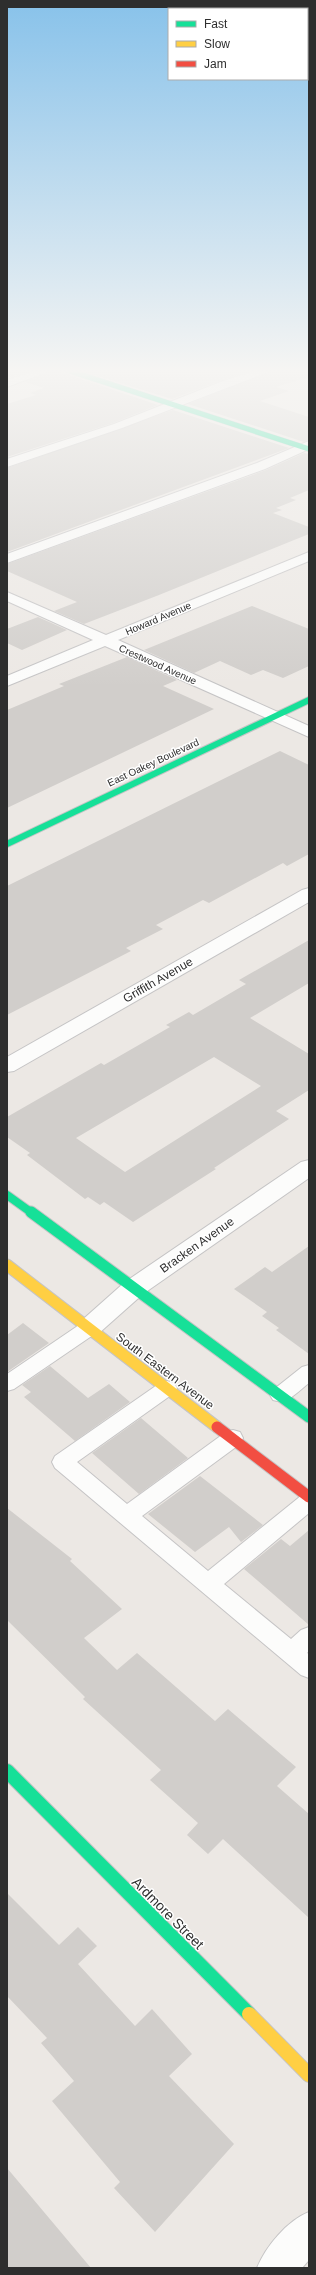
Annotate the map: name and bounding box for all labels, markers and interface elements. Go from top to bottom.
legend [168,8,308,80]
text: Fast [204,17,228,31]
text: Slow [204,37,230,51]
text: Jam [204,57,227,71]
street label: Howard Avenue [124,599,193,637]
street label: Crestwood Avenue [117,642,199,687]
street label: East Oakey Boulevard [106,736,201,788]
street label: Griffith Avenue [121,954,196,1006]
street label: Bracken Avenue [157,1214,237,1276]
street label: South Eastern Avenue [113,1330,217,1413]
street label: Ardmore Street [129,1874,207,1952]

